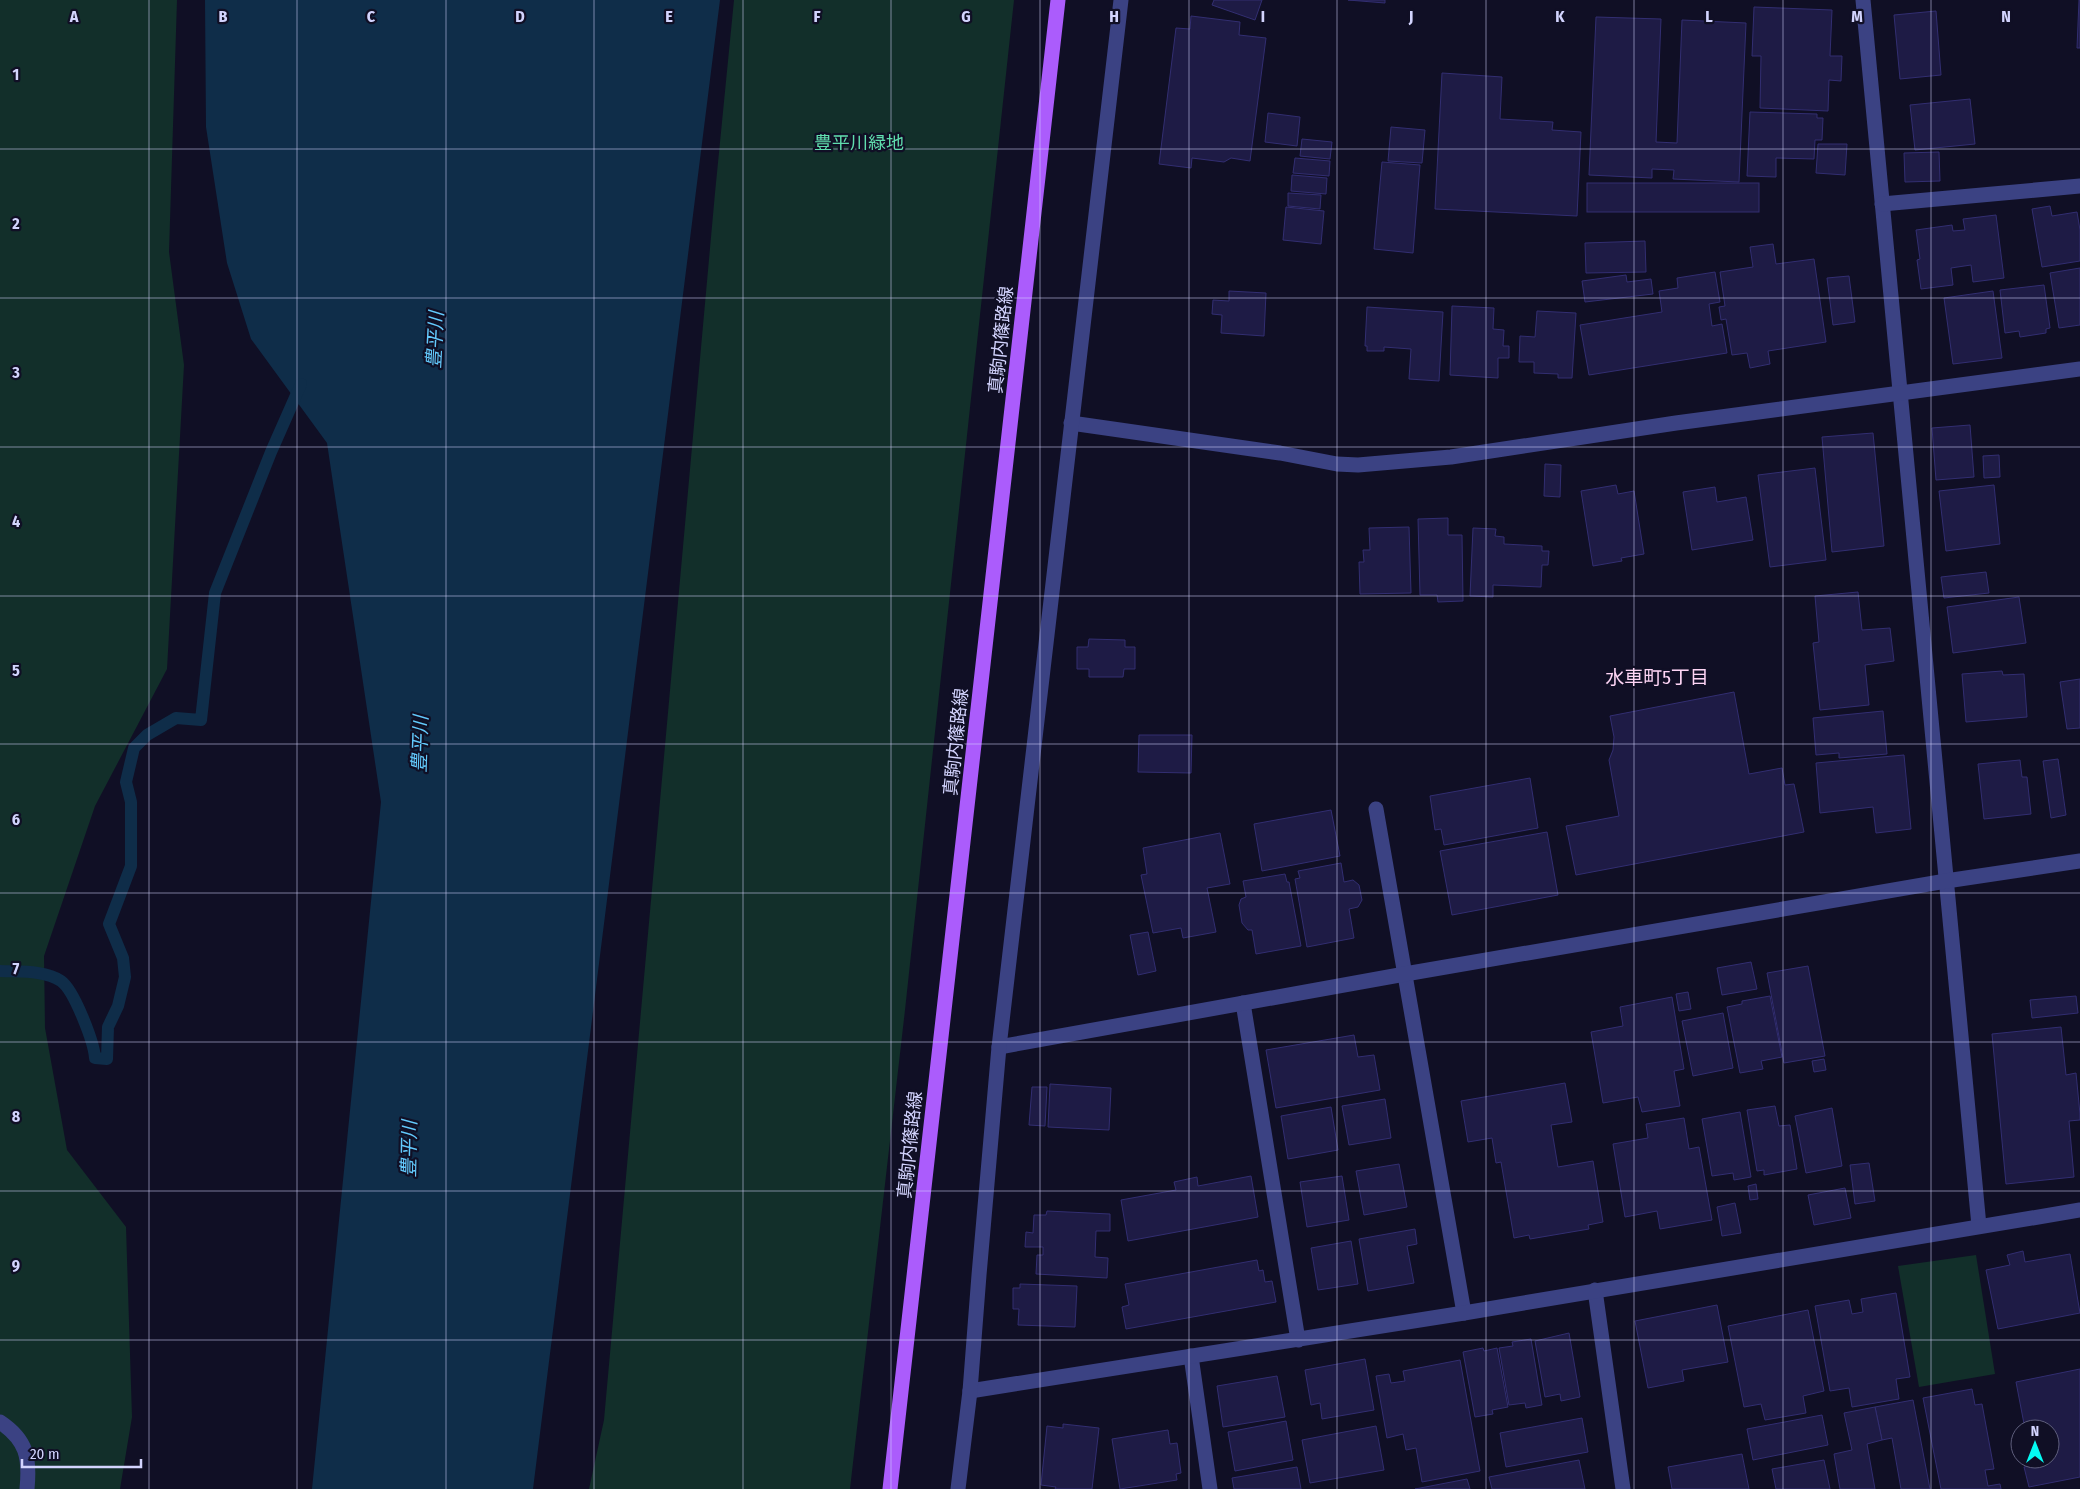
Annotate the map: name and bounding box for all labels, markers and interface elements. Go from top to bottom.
text: A [69,7,79,26]
text: B [219,7,228,26]
text: C [367,7,376,26]
text: D [515,7,525,26]
text: E [665,7,673,26]
text: F [813,7,821,26]
text: G [961,7,971,26]
text: H [1109,7,1119,26]
text: I [1261,7,1265,26]
text: J [1408,7,1413,26]
text: K [1555,7,1565,26]
text: L [1705,7,1713,26]
text: M [1851,7,1863,26]
text: N [2001,7,2011,26]
text: 1 [13,65,19,84]
park label: 豊平川緑地 [814,132,904,154]
text: 2 [11,214,20,233]
street label: 真駒内篠路線 [984,285,1018,395]
water label: 豊平川 [422,309,448,369]
text: 3 [11,363,20,382]
text: 4 [12,512,20,531]
text: 5 [12,661,20,680]
district label: 水車町5丁目 [1605,666,1709,689]
street label: 真駒内篠路線 [939,687,973,797]
water label: 豊平川 [408,713,433,773]
text: 6 [12,810,20,829]
text: 7 [13,959,20,978]
street label: 真駒内篠路線 [893,1090,927,1200]
text: 8 [12,1107,21,1126]
water label: 豊平川 [397,1118,421,1178]
text: 9 [12,1256,20,1275]
north arrow [2010,1419,2060,1469]
text: N [2031,1423,2039,1440]
scale bar [22,1436,141,1468]
text: 20 m [30,1445,60,1463]

